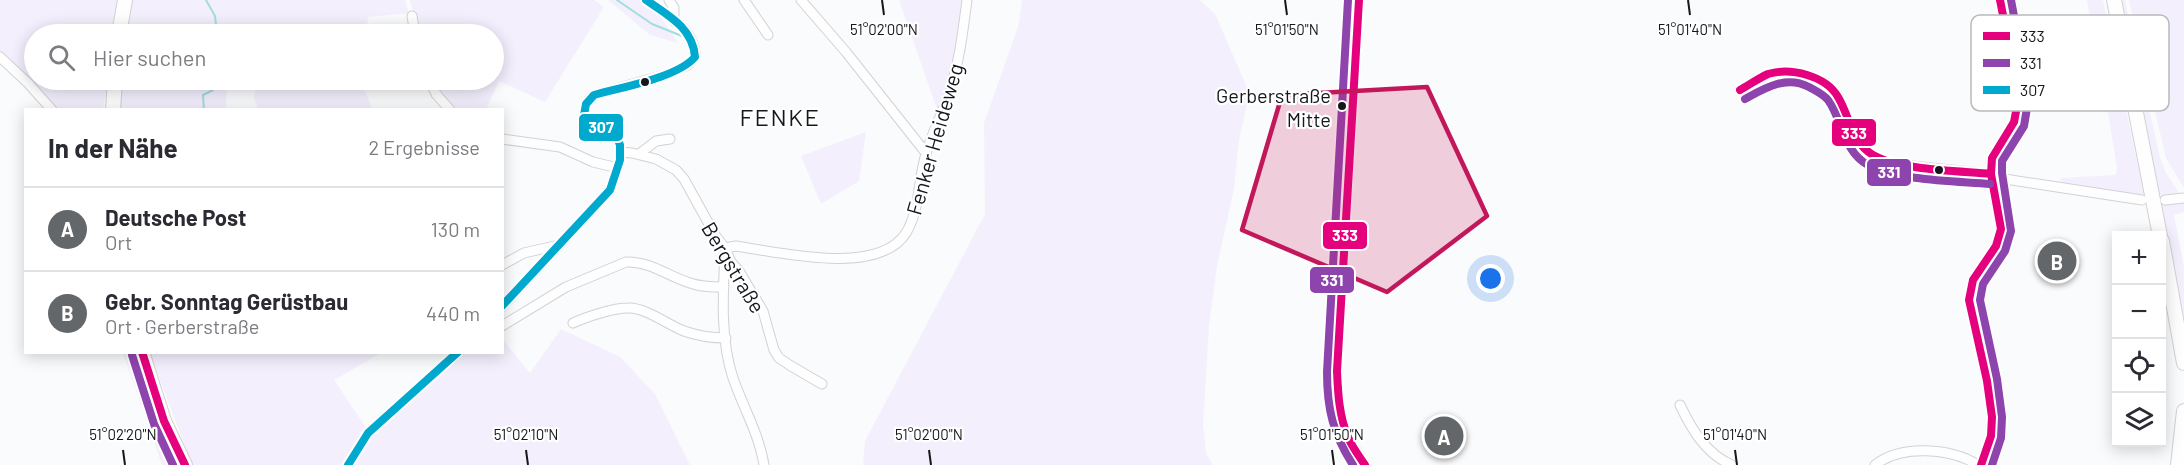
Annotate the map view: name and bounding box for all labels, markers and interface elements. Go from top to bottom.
legend [1971,15,2169,111]
text: 51°02'00"N [850,20,918,38]
text: 51°01'50"N [1255,20,1319,38]
text: 51°01'40"N [1658,20,1722,38]
search box [24,24,504,90]
text: 333 [2020,26,2045,45]
icon: search [45,41,78,74]
text: Hier suchen [93,44,206,70]
text: 331 [2020,53,2042,72]
street label: Fenker Heideweg [900,60,968,218]
unlabelled marker [639,76,651,88]
text: 307 [2020,80,2045,99]
place label: Gerberstraße Mitte [1216,83,1331,131]
marker: Gerberstraße Mitte [1336,100,1348,112]
district label: FENKE [739,102,821,131]
line badge: 307 [578,113,624,142]
text: 307 [588,117,614,136]
line badge: 333 [1831,118,1877,147]
text: 333 [1841,123,1867,142]
text: In der Nähe [48,132,178,163]
text: 2 Ergebnisse [368,135,480,159]
line badge: 331 [1866,158,1912,187]
text: 331 [1878,162,1900,181]
unlabelled marker [1933,164,1945,176]
text: Deutsche Post [105,204,246,230]
text: A [61,217,74,241]
text: 130 m [431,217,480,241]
street label: Bergstraße [697,217,771,317]
line badge: 333 [1322,221,1368,250]
text: 333 [1332,225,1358,244]
text: Ort [105,230,132,254]
map controls [2112,231,2166,447]
button: + [2112,231,2166,285]
pin: B [2038,238,2076,284]
your location [1476,264,1505,293]
line badge: 331 [1309,266,1355,294]
text: 331 [1321,270,1343,289]
button: − [2112,285,2166,339]
text: Gebr. Sonntag Gerüstbau [105,288,348,314]
text: B [61,301,74,325]
text: 440 m [426,301,480,325]
text: Ort · Gerberstraße [105,314,259,338]
button: locate [2112,339,2166,393]
button: layers [2112,393,2166,447]
pin: A [1424,414,1464,458]
text: 51°02'20"N [89,425,157,443]
text: 51°02'10"N [494,425,558,443]
text: 51°02'00"N [895,425,963,443]
text: 51°01'50"N [1300,425,1364,443]
text: 51°01'40"N [1703,425,1767,443]

